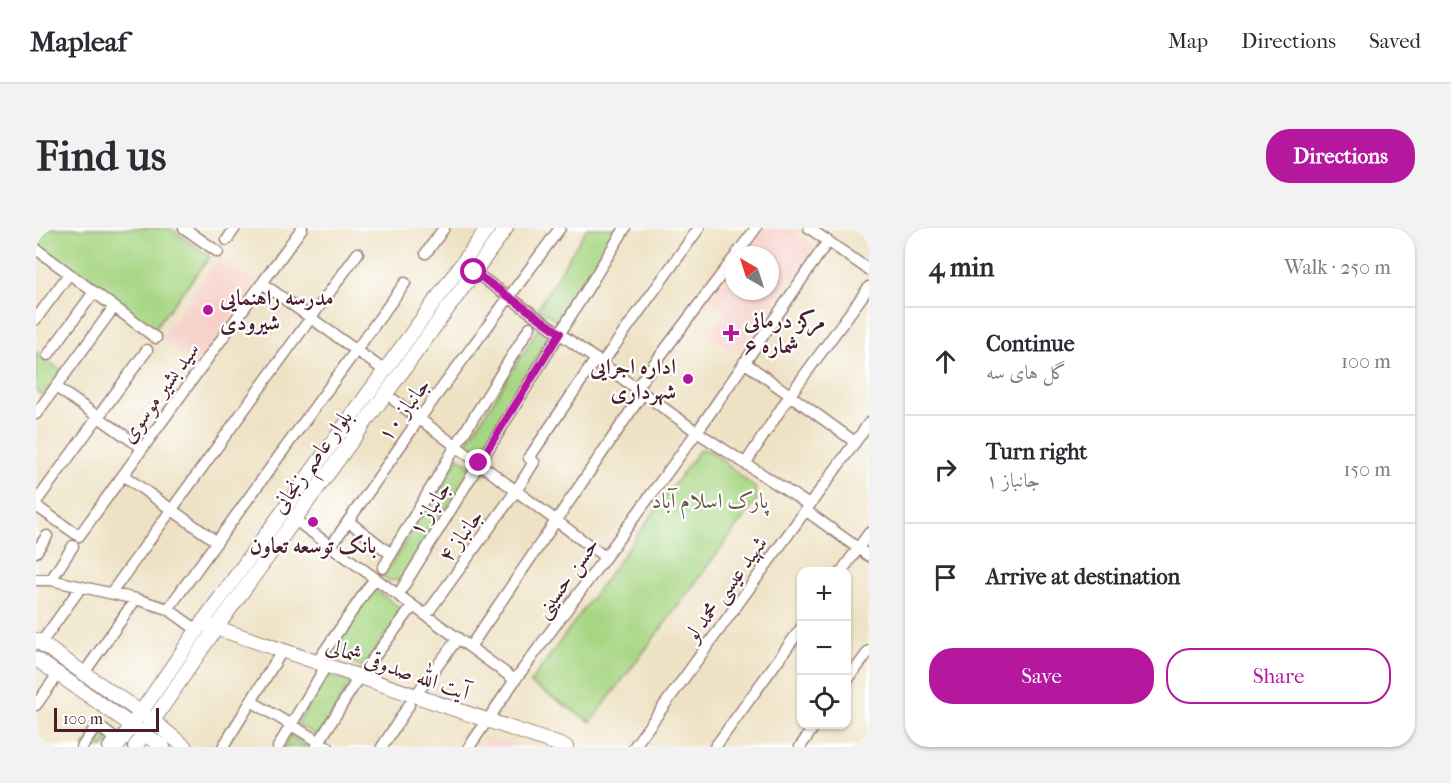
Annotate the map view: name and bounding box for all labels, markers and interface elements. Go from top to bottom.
text: Mapleaf [30,25,127,58]
text: Map [1168,29,1208,53]
text: Directions [1241,29,1336,53]
text: Saved [1369,29,1421,53]
button: Directions [1266,129,1415,183]
text: Find us [36,132,166,181]
north arrow [725,246,779,300]
text: 4 min [929,252,994,283]
text: Walk · 250 m [1284,256,1391,279]
route start [460,258,486,284]
place label: مدرسه راهنمایی شیرودی [219,285,333,336]
marker: مدرسه راهنمایی شیرودی [201,303,215,317]
place label: مرکز درمانی شماره ۶ [743,308,825,359]
marker: مرکز درمانی شماره ۶ [722,324,740,342]
text: Continue [986,331,1075,357]
street label: سید بشیر موسوی [114,337,205,448]
icon: ahead [929,345,962,378]
text: 100 m [1341,350,1391,373]
place label: اداره اجرایی شهرداری [589,354,676,406]
text: گل های سه [986,361,1066,384]
marker: اداره اجرایی شهرداری [681,372,695,386]
street label: جانباز ۱۰ [372,373,436,447]
street label: بلوار عاصم زنجانی [266,405,365,523]
text: Turn right [986,439,1087,465]
route end [465,449,491,475]
icon: right [929,453,962,486]
text: 150 m [1343,458,1391,481]
text: جانباز ۱ [986,469,1040,492]
street label: جانباز ۱ [403,476,457,541]
park label: پارک اسلام آباد [652,487,770,520]
street label: جانباز ۴ [433,504,489,567]
marker: بانک توسعه تعاون [306,515,320,529]
street label: شهید عیسی محمد لو [678,531,774,649]
street label: حسن حسینی [529,532,606,624]
place label: بانک توسعه تعاون [249,533,377,559]
icon: arrive [929,561,962,594]
text: Arrive at destination [986,564,1180,590]
map controls [797,567,851,729]
button: + [797,567,851,621]
button: − [797,621,851,675]
street label: آیت الله صدوقی شمالی [323,628,476,706]
button: Save [929,648,1154,704]
button: Share [1166,648,1391,704]
button: locate [797,675,851,729]
scale bar [54,705,159,732]
text: 100 m [63,709,103,728]

